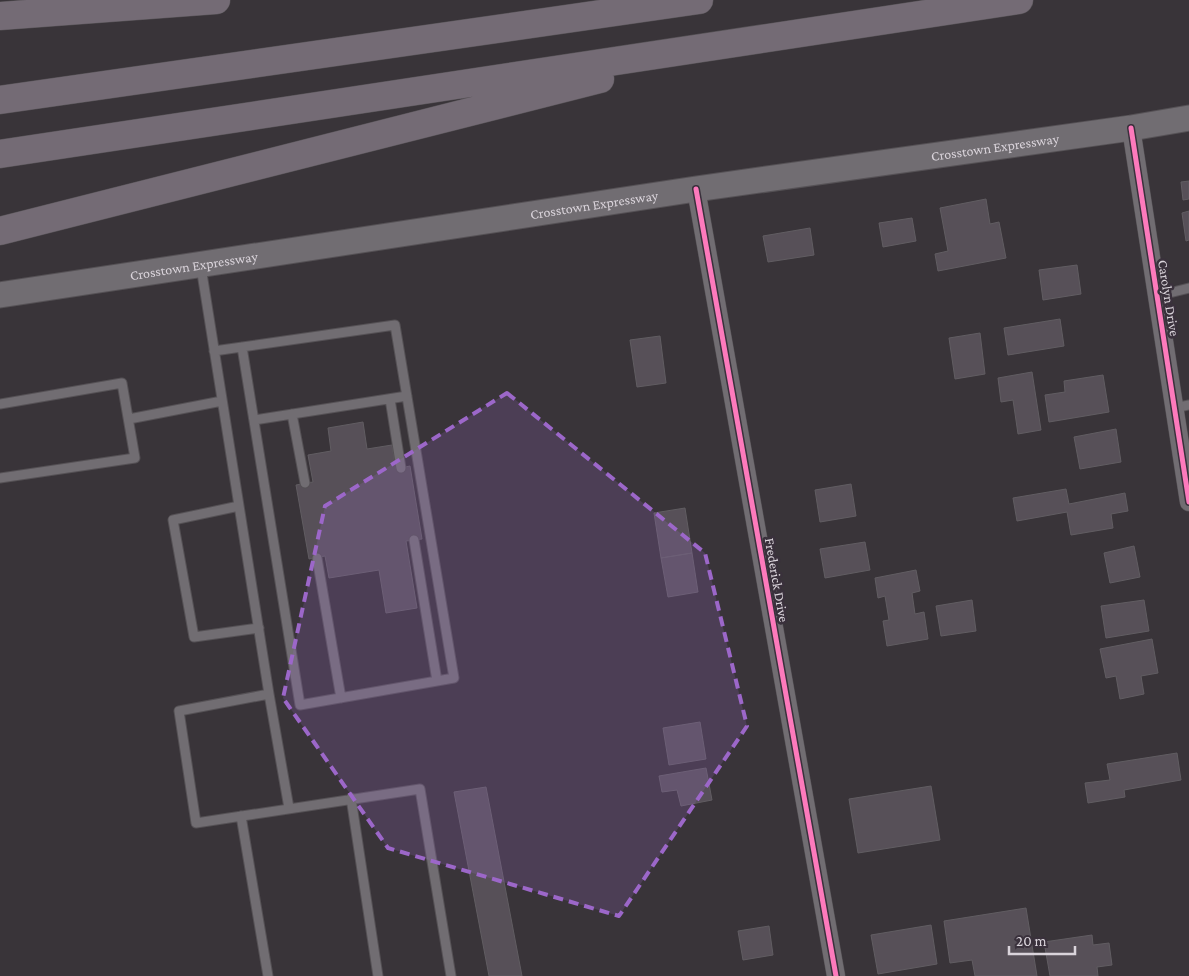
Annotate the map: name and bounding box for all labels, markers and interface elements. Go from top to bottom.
street label: Crosstown Expressway [930,130,1061,164]
street label: Crosstown Expressway [529,187,660,222]
street label: Crosstown Expressway [129,248,259,283]
street label: Carolyn Drive [1155,259,1183,337]
street label: Frederick Drive [762,537,792,623]
scale bar [1009,924,1075,956]
text: 20 m [1016,933,1047,949]

